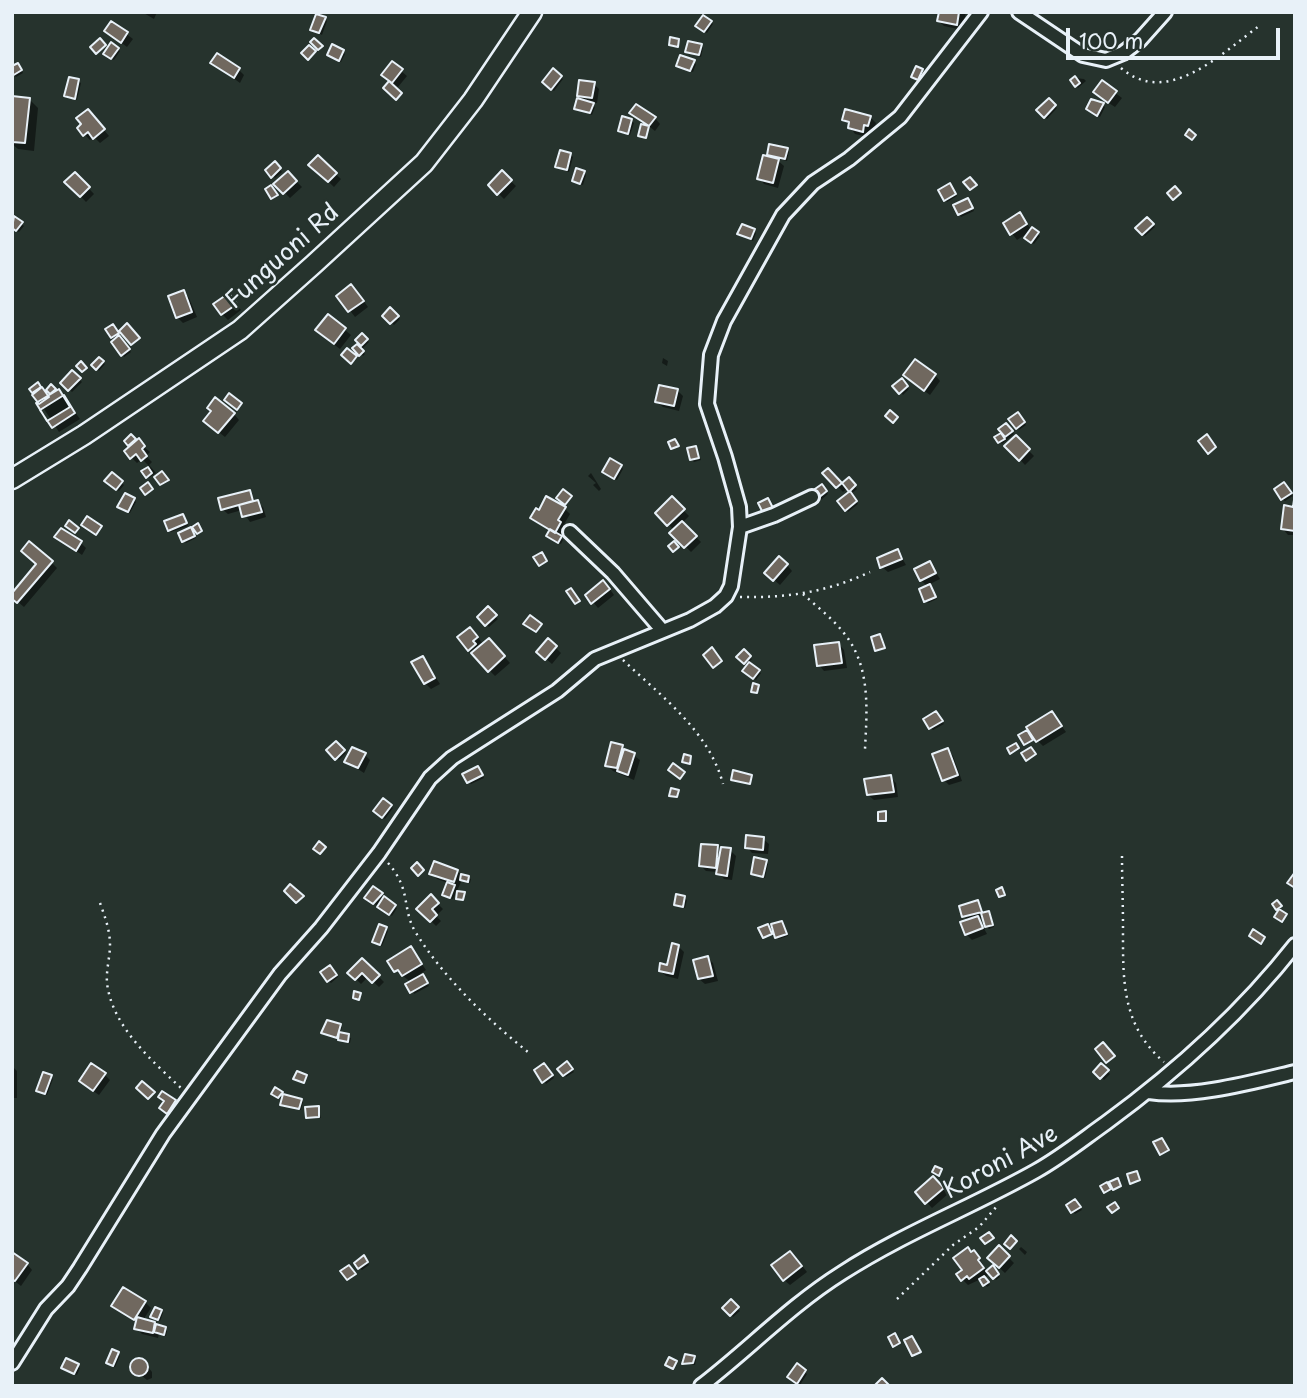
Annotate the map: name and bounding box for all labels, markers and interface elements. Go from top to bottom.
scale bar [1069,14,1282,58]
text: 100 m [1079,24,1143,56]
street label: Funguoni Rd [220,199,346,315]
street label: Koroni Ave [939,1120,1063,1206]

